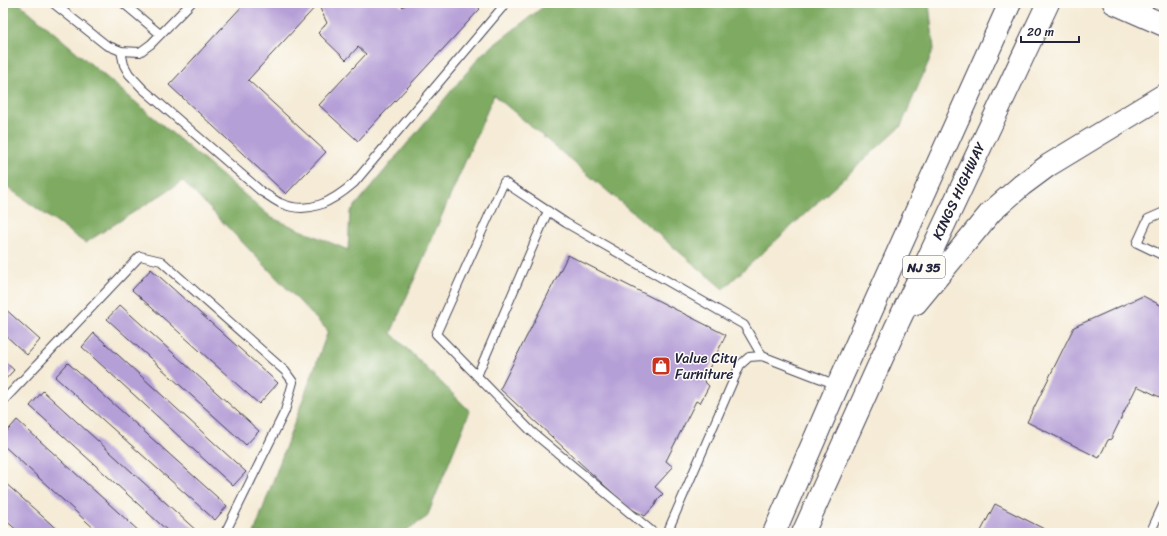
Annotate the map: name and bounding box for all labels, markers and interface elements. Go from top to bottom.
scale bar [1021,18,1079,44]
text: 20 m [1027,21,1054,43]
street label: KINGS HIGHWAY [925,138,993,244]
road number: NJ 35 [903,256,945,278]
place label: Value City Furniture [675,346,738,387]
shop icon: Value City Furniture [650,355,672,377]

